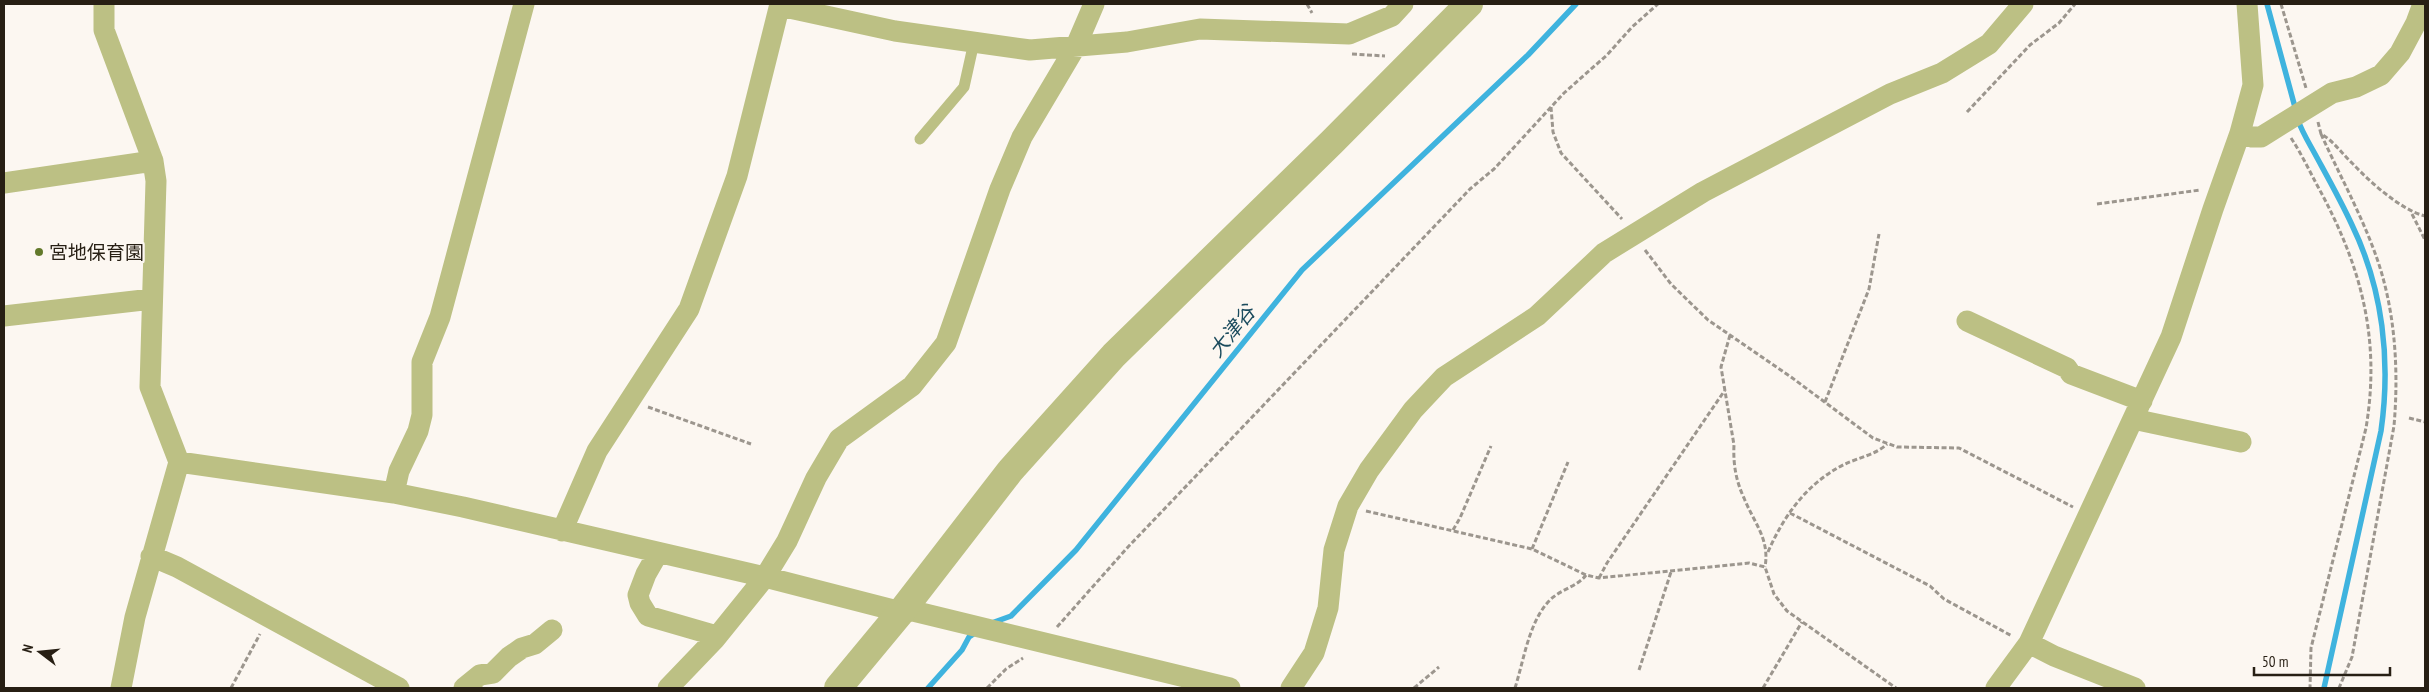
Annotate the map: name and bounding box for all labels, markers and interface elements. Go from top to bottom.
place label: 宮地保育園 [49,240,144,264]
marker: 宮地保育園 [33,246,45,258]
water label: 大津谷 [1203,298,1262,362]
north arrow [15,627,65,677]
text: N [18,642,37,655]
scale bar [2254,644,2390,676]
text: 50 m [2262,652,2288,671]

